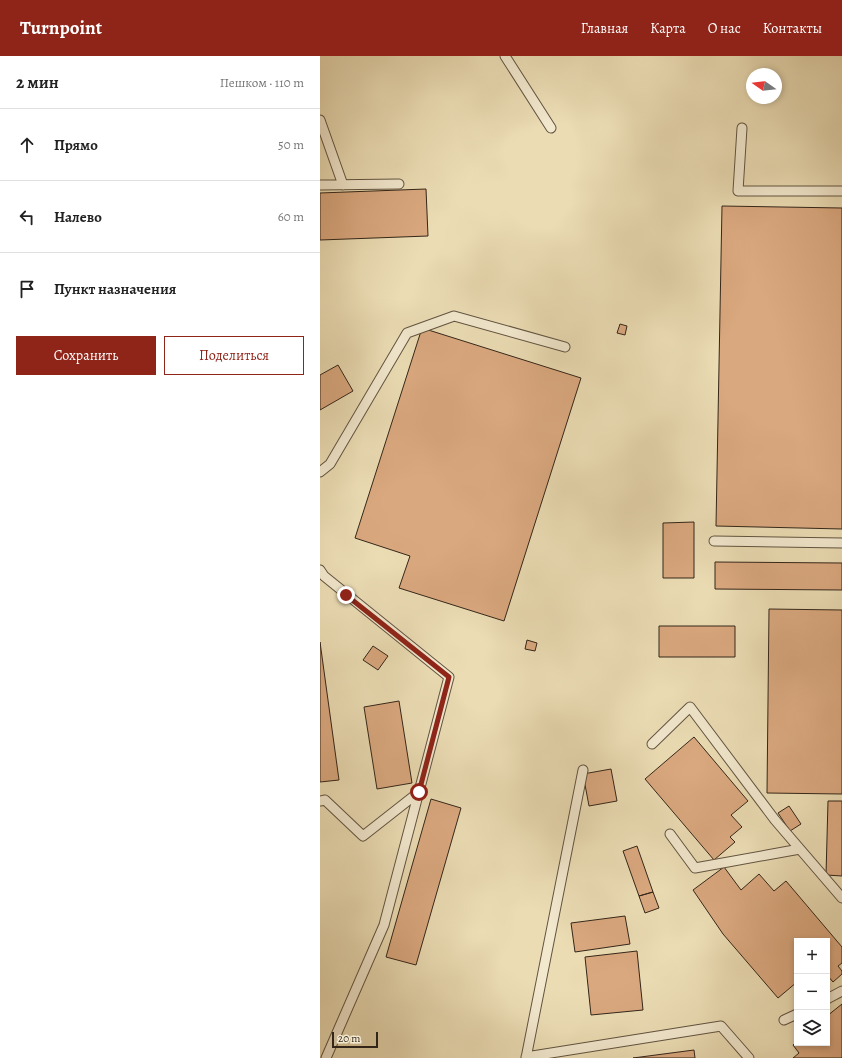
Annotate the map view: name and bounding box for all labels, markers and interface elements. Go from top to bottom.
text: Turnpoint [20,15,102,41]
text: Главная [581,19,628,38]
text: Карта [650,19,686,38]
text: О нас [708,19,741,38]
text: Контакты [763,19,822,38]
north arrow [746,68,782,104]
text: 2 мин [16,71,59,94]
text: Пешком · 110 m [220,74,304,91]
icon: ahead [16,134,38,156]
text: Прямо [54,135,98,155]
text: 50 m [278,136,304,153]
icon: left [16,206,38,228]
text: Налево [54,207,102,227]
text: 60 m [278,208,304,225]
icon: arrive [16,278,38,300]
text: Пункт назначения [54,279,176,299]
button: Сохранить [16,336,156,375]
button: Поделиться [164,336,304,375]
route end [337,586,355,604]
route start [410,783,428,801]
map controls [794,938,830,1046]
button: + [794,938,830,974]
button: − [794,974,830,1010]
button: layers [794,1010,830,1046]
scale bar [332,1030,378,1049]
text: 20 m [338,1031,360,1046]

